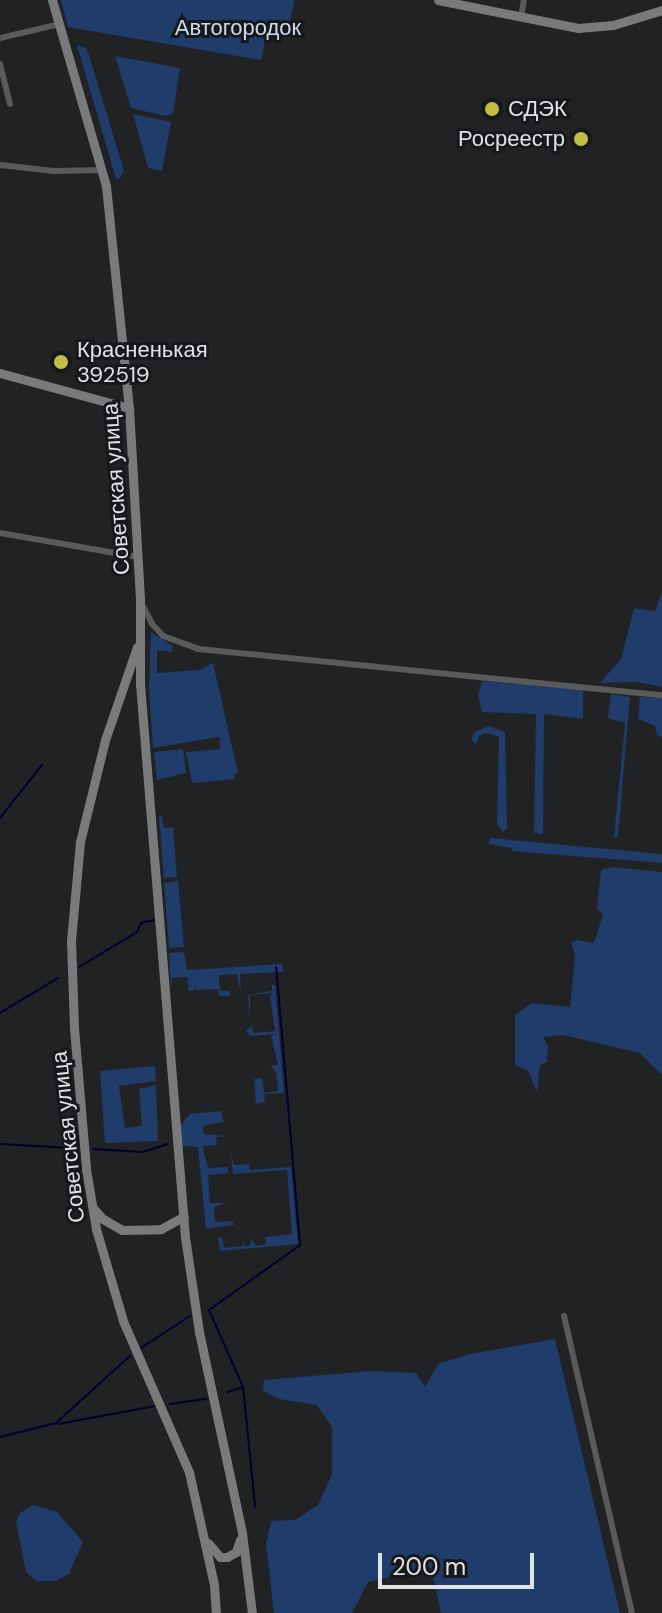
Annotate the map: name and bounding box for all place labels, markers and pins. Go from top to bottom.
place label: СДЭК [508,96,567,122]
marker: СДЭК [483,100,501,118]
place label: Росреестр [458,126,565,152]
marker: Росреестр [572,130,590,148]
place label: Красненькая 392519 [77,336,208,388]
marker: Красненькая 392519 [52,353,70,371]

